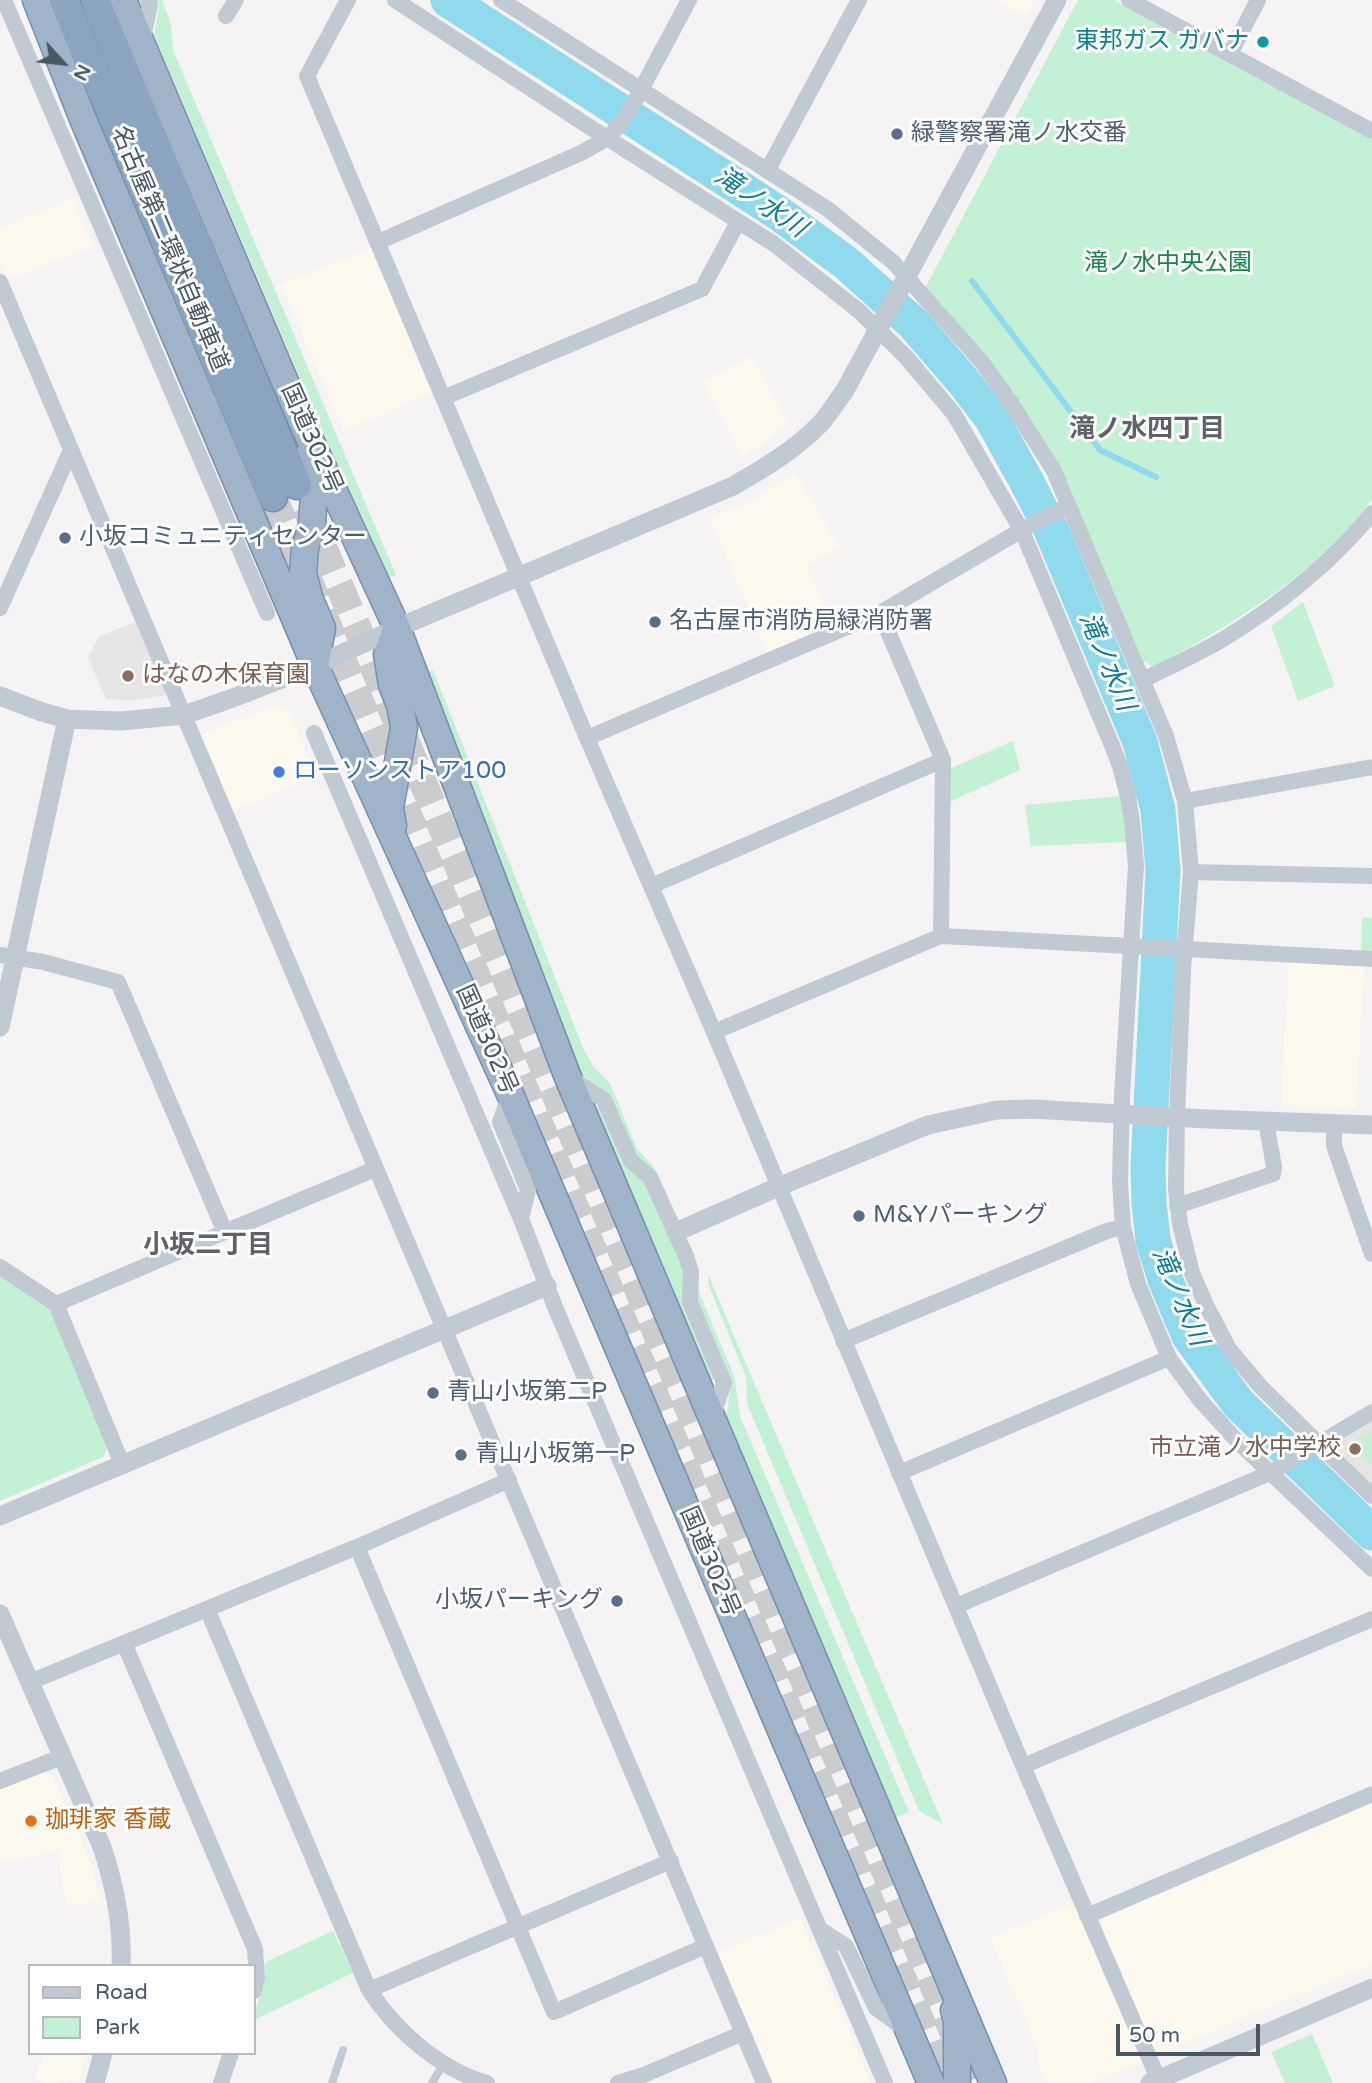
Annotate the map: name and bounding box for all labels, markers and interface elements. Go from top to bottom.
north arrow [28,28,98,98]
place label: 東邦ガス ガバナ [1075,28,1249,56]
marker: 東邦ガス ガバナ [1255,34,1271,50]
text: N [68,61,95,84]
place label: 緑警察署滝ノ水交番 [911,120,1127,148]
street label: 名古屋第二環状自動車道 [104,122,234,376]
marker: 緑警察署滝ノ水交番 [889,126,905,142]
water label: 滝ノ水川 [708,161,812,245]
park label: 滝ノ水中央公園 [1084,250,1252,278]
street label: 国道302号 [274,380,348,498]
district label: 滝ノ水四丁目 [1069,414,1225,446]
place label: 小坂コミュニティセンター [79,524,367,552]
marker: 小坂コミュニティセンター [57,530,73,546]
place label: 名古屋市消防局緑消防署 [669,608,933,636]
water label: 滝ノ水川 [1071,608,1141,716]
marker: 名古屋市消防局緑消防署 [647,614,663,630]
place label: はなの木保育園 [142,662,310,690]
marker: はなの木保育園 [120,668,136,684]
place label: ローソンストア100 [293,758,506,786]
marker: ローソンストア100 [271,764,287,780]
street label: 国道302号 [449,981,523,1099]
place label: M&Yパーキング [873,1202,1048,1230]
marker: M&Yパーキング [851,1208,867,1224]
district label: 小坂二丁目 [143,1230,273,1262]
water label: 滝ノ水川 [1144,1243,1214,1351]
place label: 青山小坂第二P [447,1379,607,1407]
marker: 青山小坂第二P [425,1385,441,1401]
place label: 市立滝ノ水中学校 [1149,1435,1341,1463]
place label: 青山小坂第一P [475,1441,635,1469]
marker: 市立滝ノ水中学校 [1347,1441,1363,1457]
marker: 青山小坂第一P [453,1447,469,1463]
street label: 国道302号 [673,1502,745,1622]
place label: 小坂パーキング [435,1587,603,1615]
marker: 小坂パーキング [609,1593,625,1609]
place label: 珈琲家 香蔵 [45,1807,171,1835]
marker: 珈琲家 香蔵 [23,1813,39,1829]
legend [28,1964,256,2055]
text: Road [95,1980,148,2005]
scale bar [1120,2010,1264,2054]
text: Park [95,2015,140,2040]
text: 50 m [1129,2023,1180,2048]

